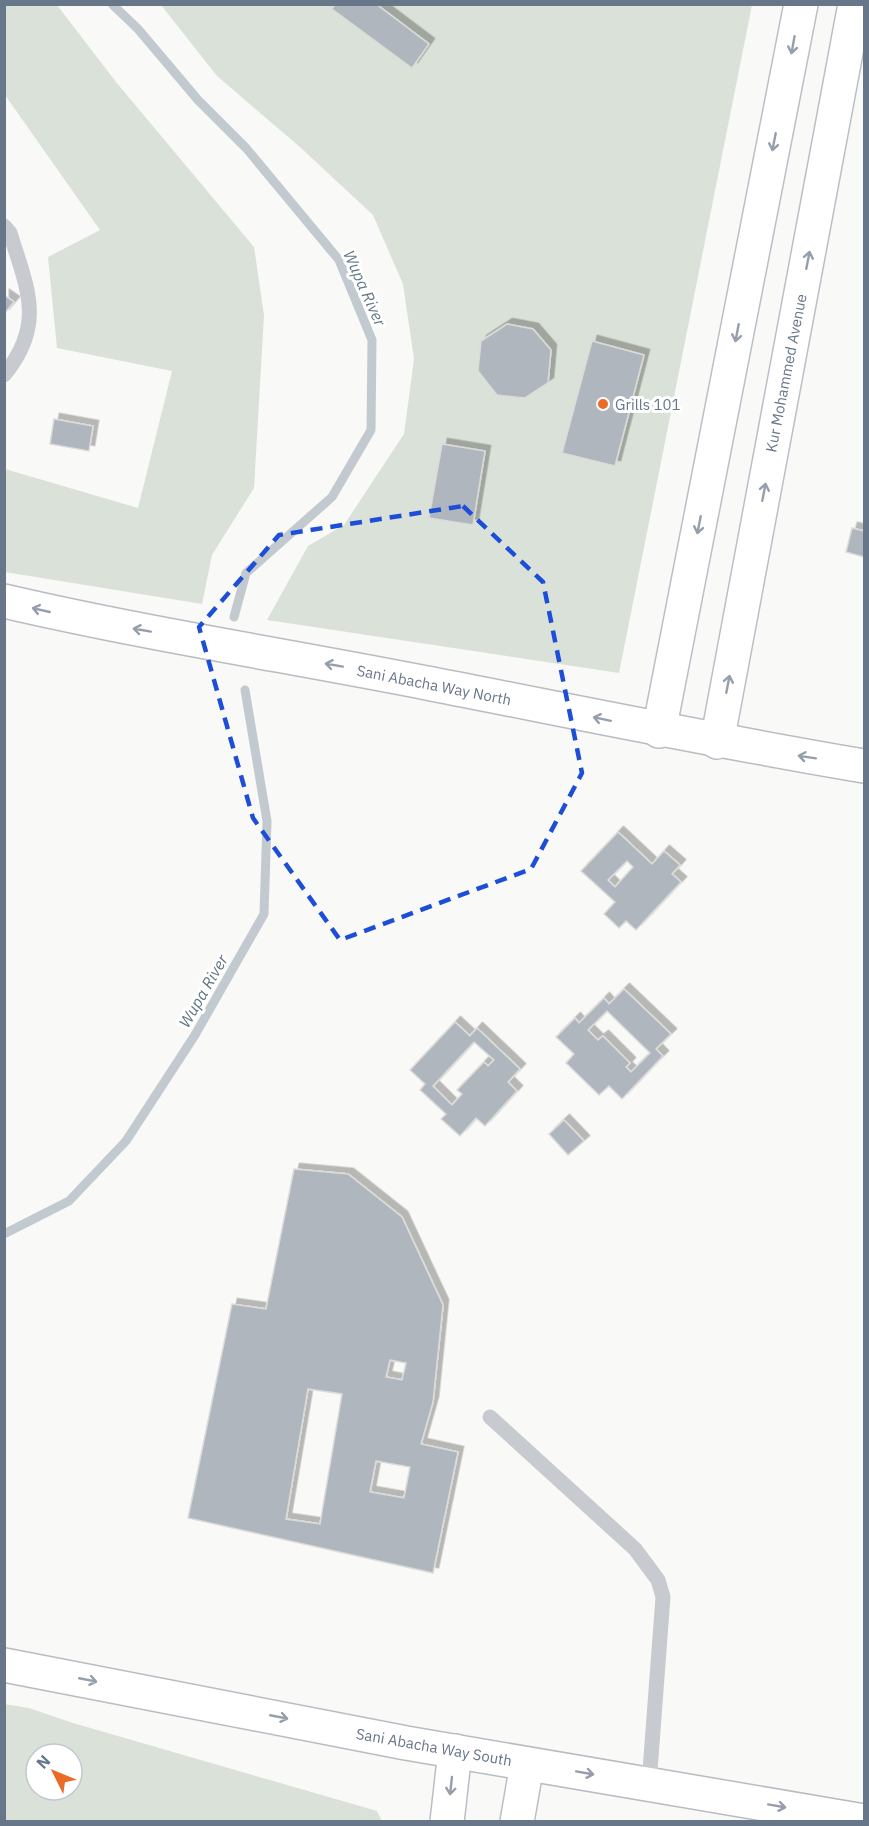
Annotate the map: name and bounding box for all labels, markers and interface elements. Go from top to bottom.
one-way arrow [787,34,798,54]
one-way arrow [768,132,780,151]
water label: Wupa River [339,247,391,330]
one-way arrow [803,250,814,270]
street label: Kur Mohammed Avenue [761,292,811,454]
one-way arrow [731,323,742,343]
place label: Grills 101 [615,395,681,414]
marker: Grills 101 [596,397,610,411]
one-way arrow [759,483,770,503]
one-way arrow [693,514,704,534]
one-way arrow [32,603,51,615]
one-way arrow [133,624,152,635]
one-way arrow [324,660,344,671]
street label: Sani Abacha Way North [355,661,513,709]
one-way arrow [723,675,734,694]
one-way arrow [593,713,612,724]
one-way arrow [797,751,817,762]
water label: Wupa River [174,950,232,1031]
one-way arrow [77,1675,97,1686]
one-way arrow [269,1712,288,1723]
street label: Sani Abacha Way South [355,1724,513,1770]
north arrow [24,1742,84,1802]
text: N [32,1751,54,1773]
one-way arrow [575,1768,594,1779]
one-way arrow [445,1776,456,1796]
one-way arrow [767,1801,787,1812]

